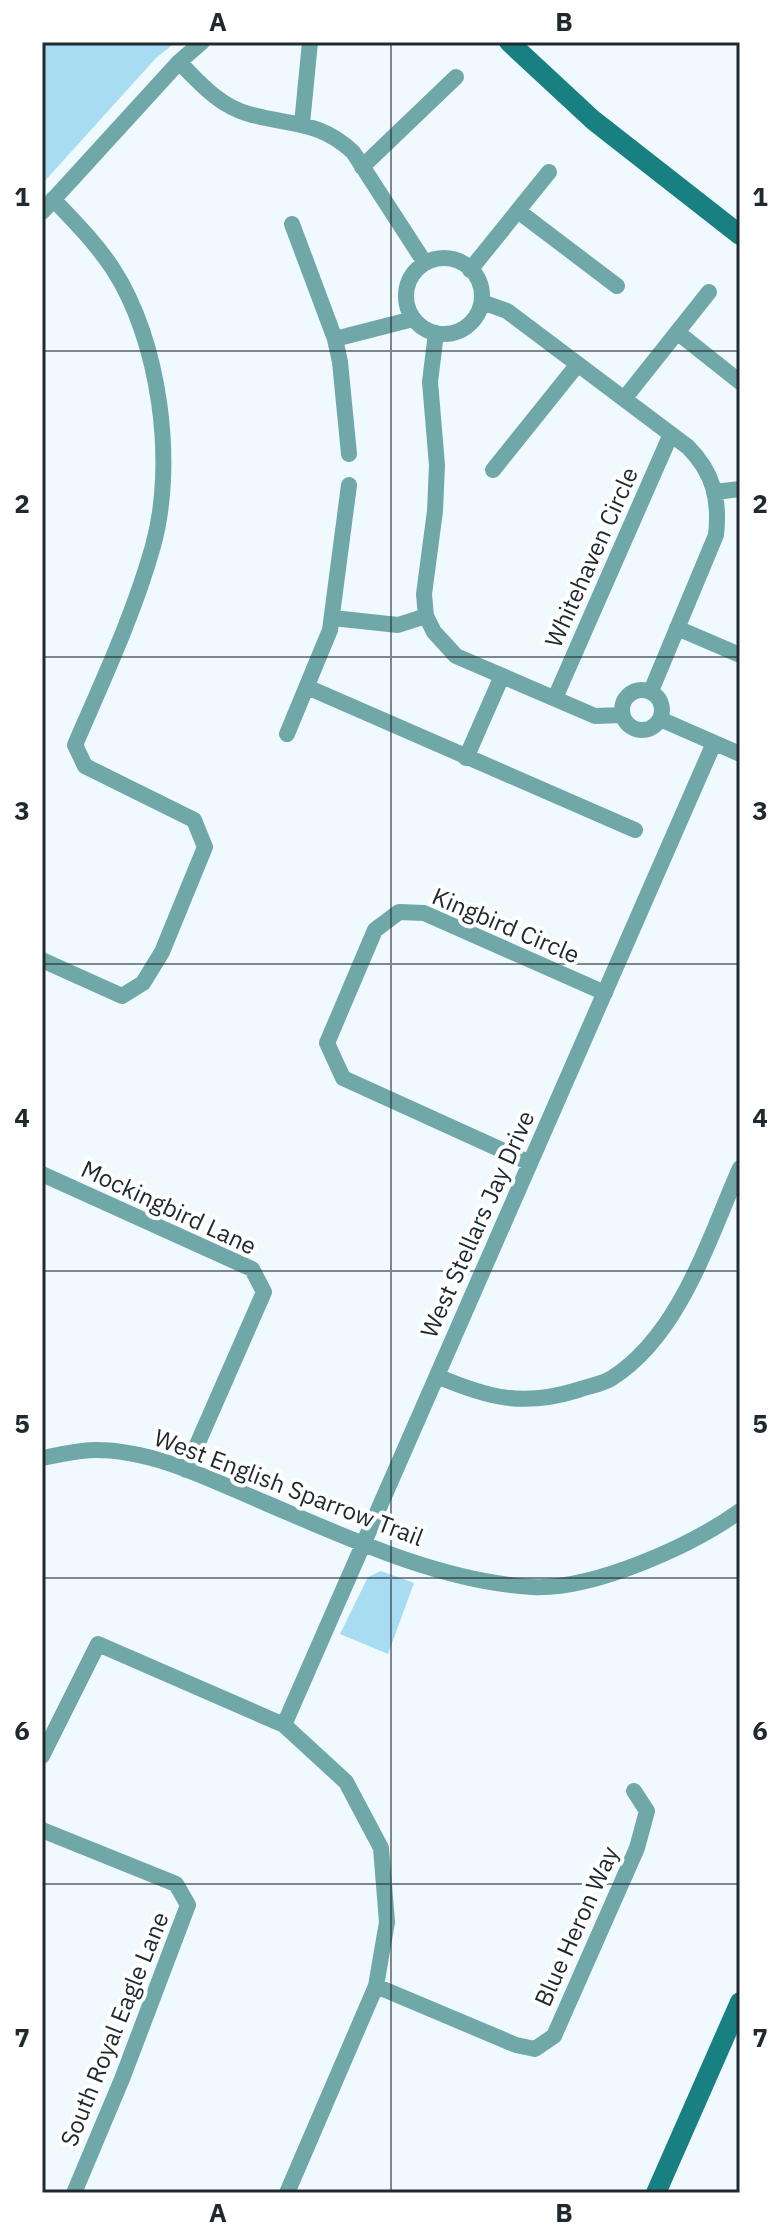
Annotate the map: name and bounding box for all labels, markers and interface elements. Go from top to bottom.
text: A [209,4,227,38]
text: B [555,4,573,38]
text: 1 [14,179,30,213]
text: 1 [752,179,768,213]
street label: Whitehaven Circle [537,462,645,652]
text: 2 [14,486,30,520]
text: 2 [752,486,768,520]
text: 3 [14,793,30,827]
text: 3 [752,793,768,827]
street label: Kingbird Circle [427,880,585,970]
text: 4 [14,1100,30,1134]
text: 4 [752,1100,768,1134]
street label: West Stellars Jay Drive [412,1105,542,1343]
street label: Mockingbird Lane [76,1152,262,1262]
text: 5 [14,1406,30,1440]
text: 5 [752,1406,768,1440]
street label: West English Sparrow Trail [150,1421,428,1553]
text: 6 [14,1713,30,1747]
text: 6 [752,1713,768,1747]
street label: Blue Heron Way [526,1841,626,2011]
street label: South Royal Eagle Lane [52,1907,176,2151]
text: 7 [14,2020,30,2054]
text: 7 [752,2020,768,2054]
text: A [209,2195,227,2229]
text: B [555,2195,573,2229]

